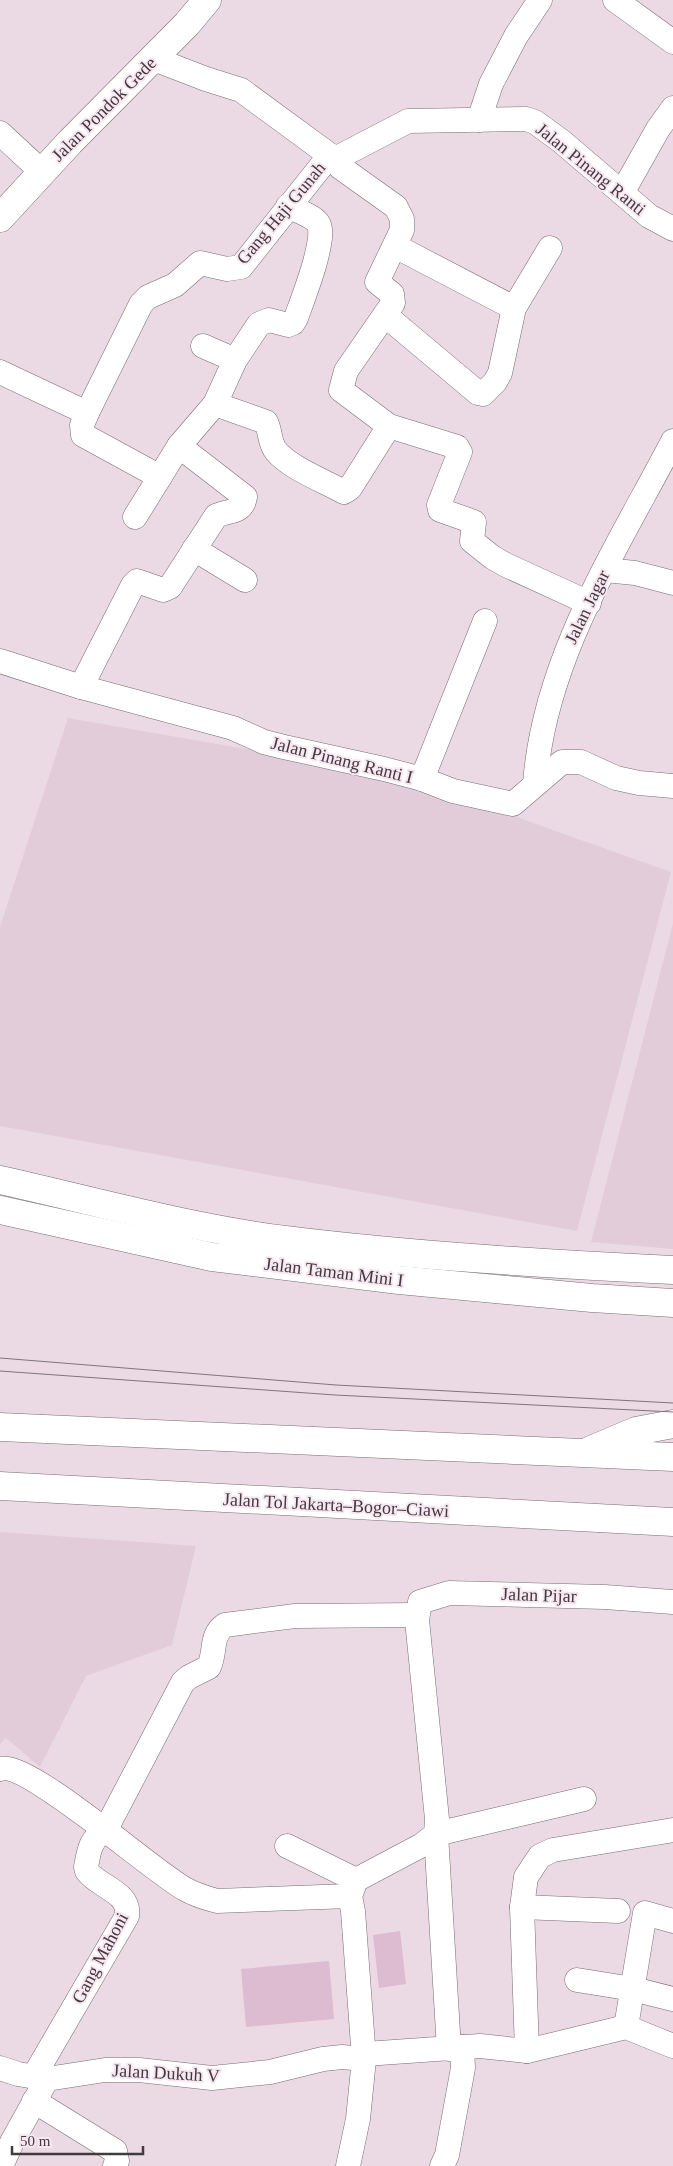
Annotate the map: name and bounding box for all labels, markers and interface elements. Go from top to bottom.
street label: Jalan Pondok Gede [48,53,160,165]
street label: Jalan Pinang Ranti [532,119,650,219]
street label: Gang Haji Gunah [233,158,329,268]
street label: Jalan Jagar [561,567,613,647]
street label: Jalan Pinang Ranti I [269,733,415,787]
street label: Jalan Taman Mini I [263,1254,405,1290]
street label: Jalan Tol Jakarta–Bogor–Ciawi [222,1489,450,1521]
street label: Jalan Pijar [501,1584,577,1606]
street label: Gang Mahoni [68,1909,132,2007]
street label: Jalan Dukuh V [112,2060,220,2086]
scale bar [12,2124,144,2156]
text: 50 m [20,2133,51,2149]

